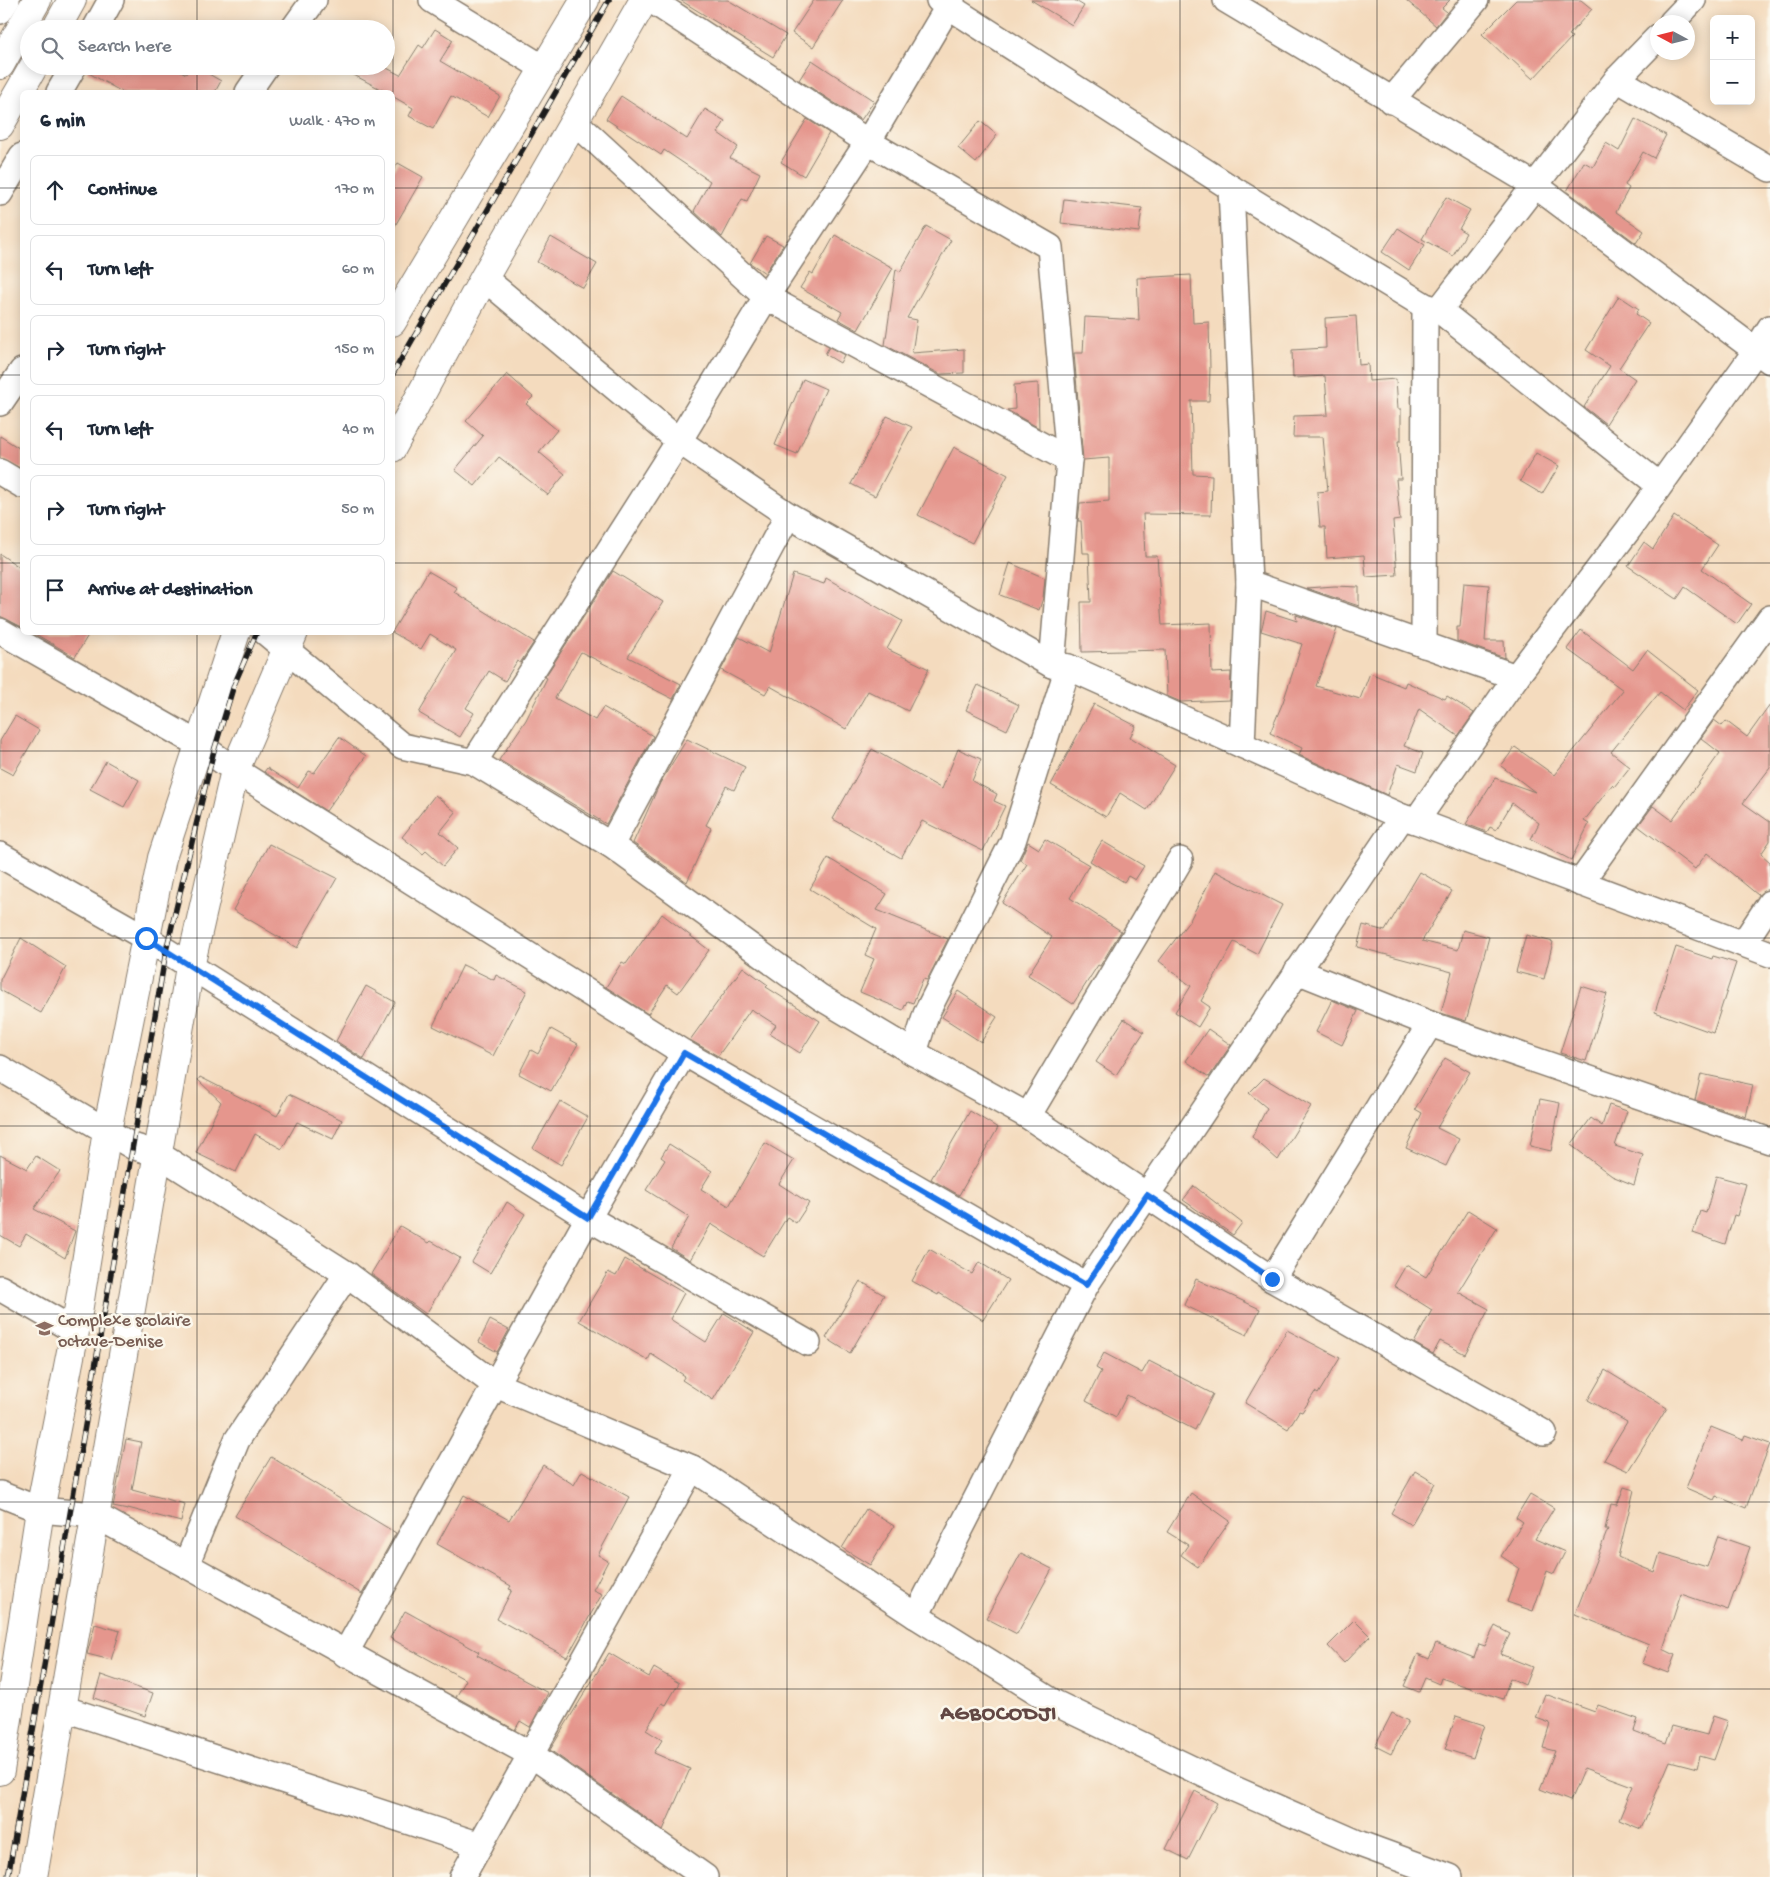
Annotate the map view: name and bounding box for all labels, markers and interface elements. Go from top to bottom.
north arrow [1650,15,1695,60]
map controls [1710,15,1755,105]
button: + [1710,15,1755,60]
search box [20,20,395,75]
icon: search [38,34,66,62]
text: Search here [78,36,172,59]
button: − [1710,60,1755,105]
text: 6 min [40,110,85,135]
text: Walk · 470 m [289,113,375,132]
icon: ahead [41,176,69,204]
text: Continue [88,179,157,202]
text: 170 m [335,181,374,200]
icon: left [41,256,69,284]
text: Turn left [88,259,152,282]
text: 60 m [342,261,374,280]
icon: right [41,336,69,364]
text: Turn right [88,339,164,362]
text: 150 m [335,341,374,360]
icon: left [41,416,69,444]
text: Turn left [88,419,152,442]
text: 40 m [342,421,374,440]
icon: right [41,496,69,524]
text: Turn right [88,499,164,522]
text: 50 m [341,501,374,520]
icon: arrive [41,576,69,604]
text: Arrive at destination [88,579,252,602]
route start [135,927,158,950]
route end [1261,1268,1284,1291]
place label: Complexe scolaire octave-Denise [58,1311,191,1353]
school or university icon: Complexe scolaire octave-Denise [34,1319,54,1339]
district label: AGBOCODJI [940,1702,1057,1728]

